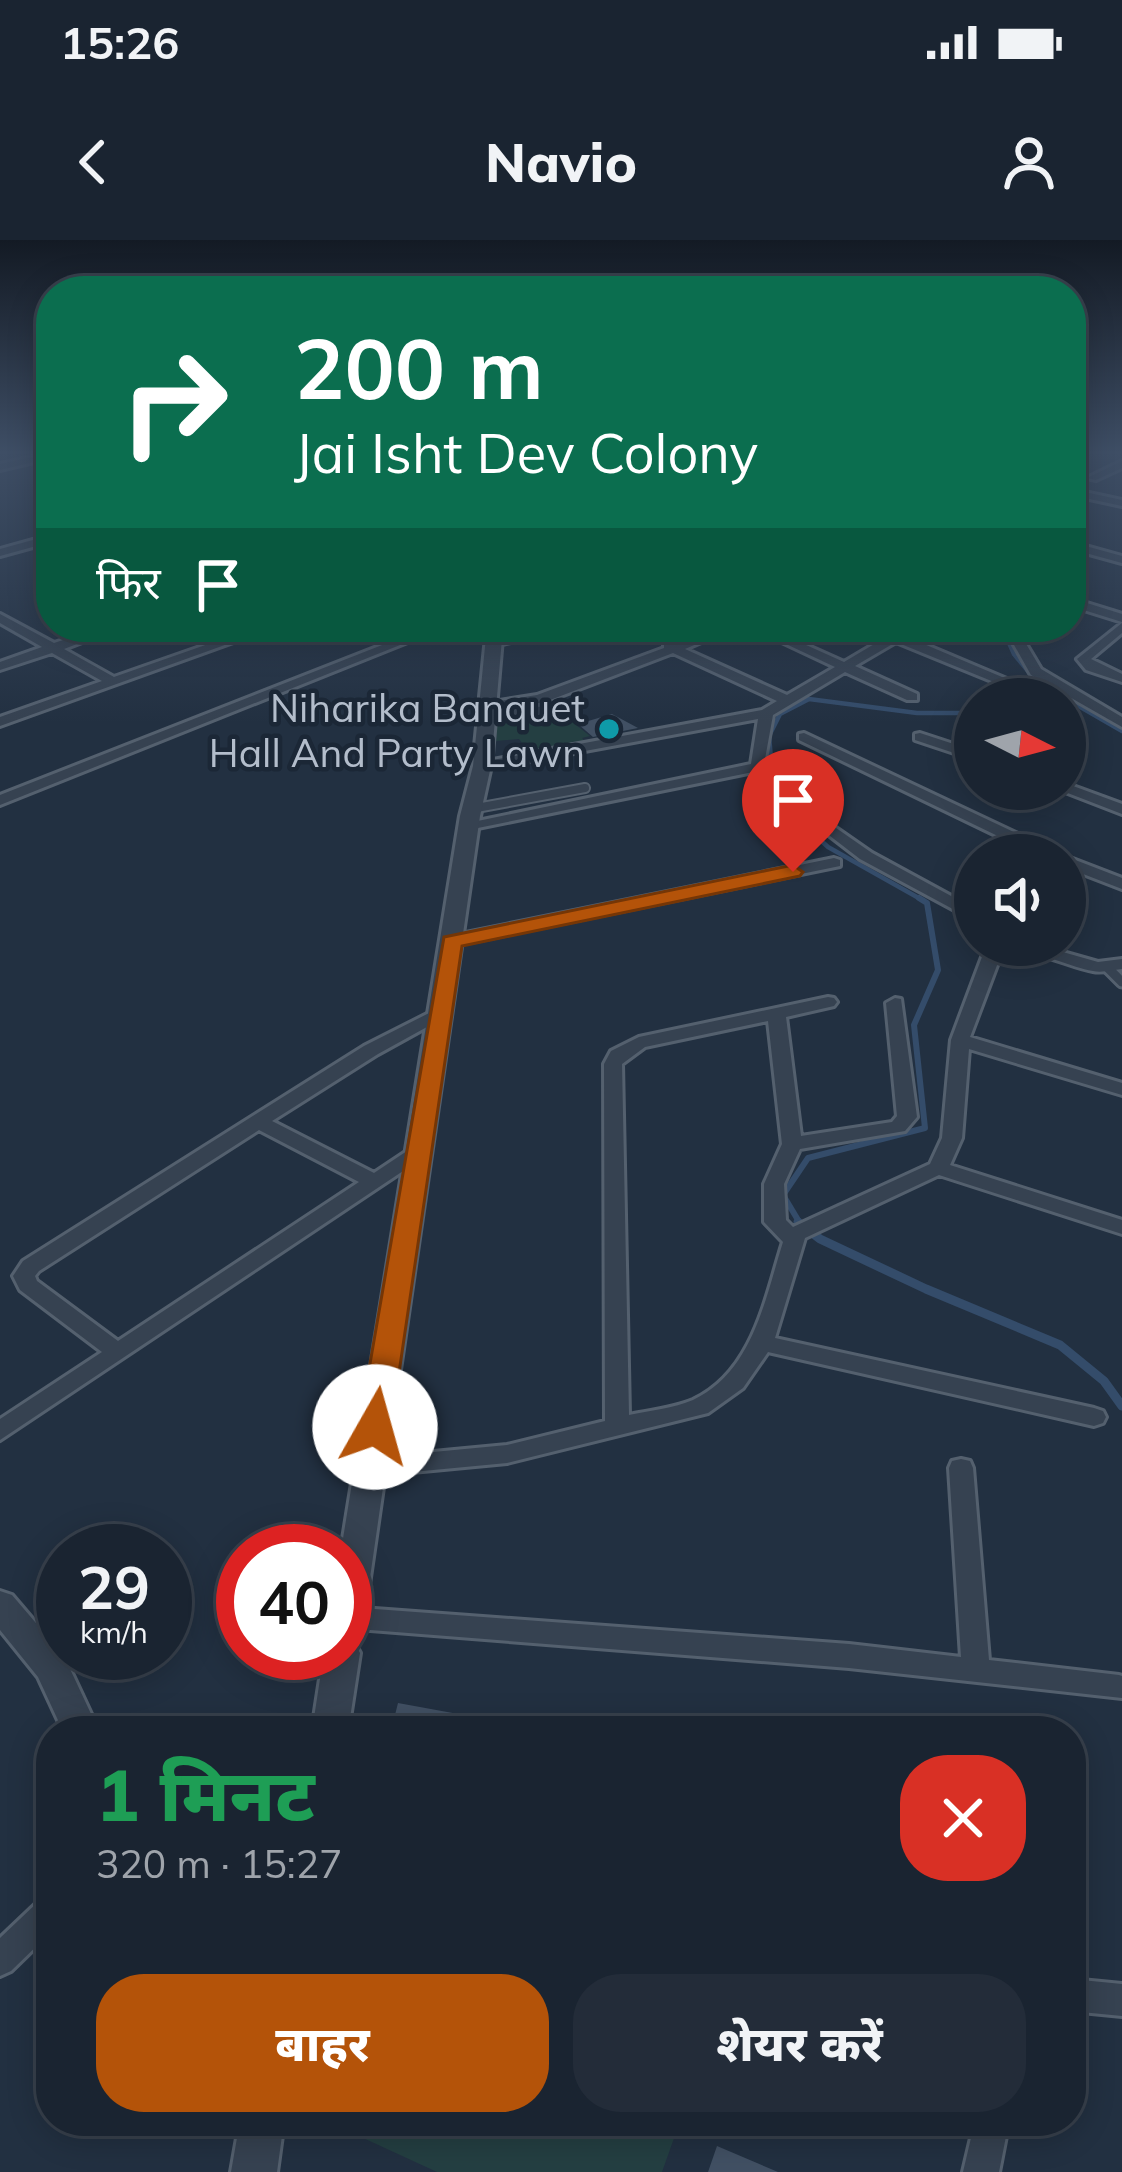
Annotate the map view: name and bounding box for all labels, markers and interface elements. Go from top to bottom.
text: 15:26 [60,14,179,70]
text: Navio [485,128,637,196]
icon: back [60,129,126,195]
icon: person [996,129,1062,195]
text: 200 m [294,315,544,420]
icon: right [96,324,252,480]
text: Jai Isht Dev Colony [294,419,758,487]
icon: arrive [185,552,251,618]
text: फिर [96,554,161,610]
north arrow [954,678,1086,810]
map controls [954,678,1086,966]
place label: Niharika Banquet Hall And Party Lawn [209,683,585,777]
marker: Niharika Banquet Hall And Party Lawn [596,716,622,742]
pin [742,749,844,872]
icon: arrive [760,767,826,833]
button: sound [954,834,1086,966]
position arrow [312,1364,438,1490]
speed limit sign: 40 [216,1524,372,1680]
text: 29 [78,1549,150,1624]
text: km/h [80,1613,148,1651]
text: 1 मिनट [96,1749,315,1839]
button: close [900,1755,1026,1881]
text: 320 m · 15:27 [96,1839,342,1888]
button: बाहर [96,1974,549,2112]
button: शेयर करें [573,1974,1026,2112]

